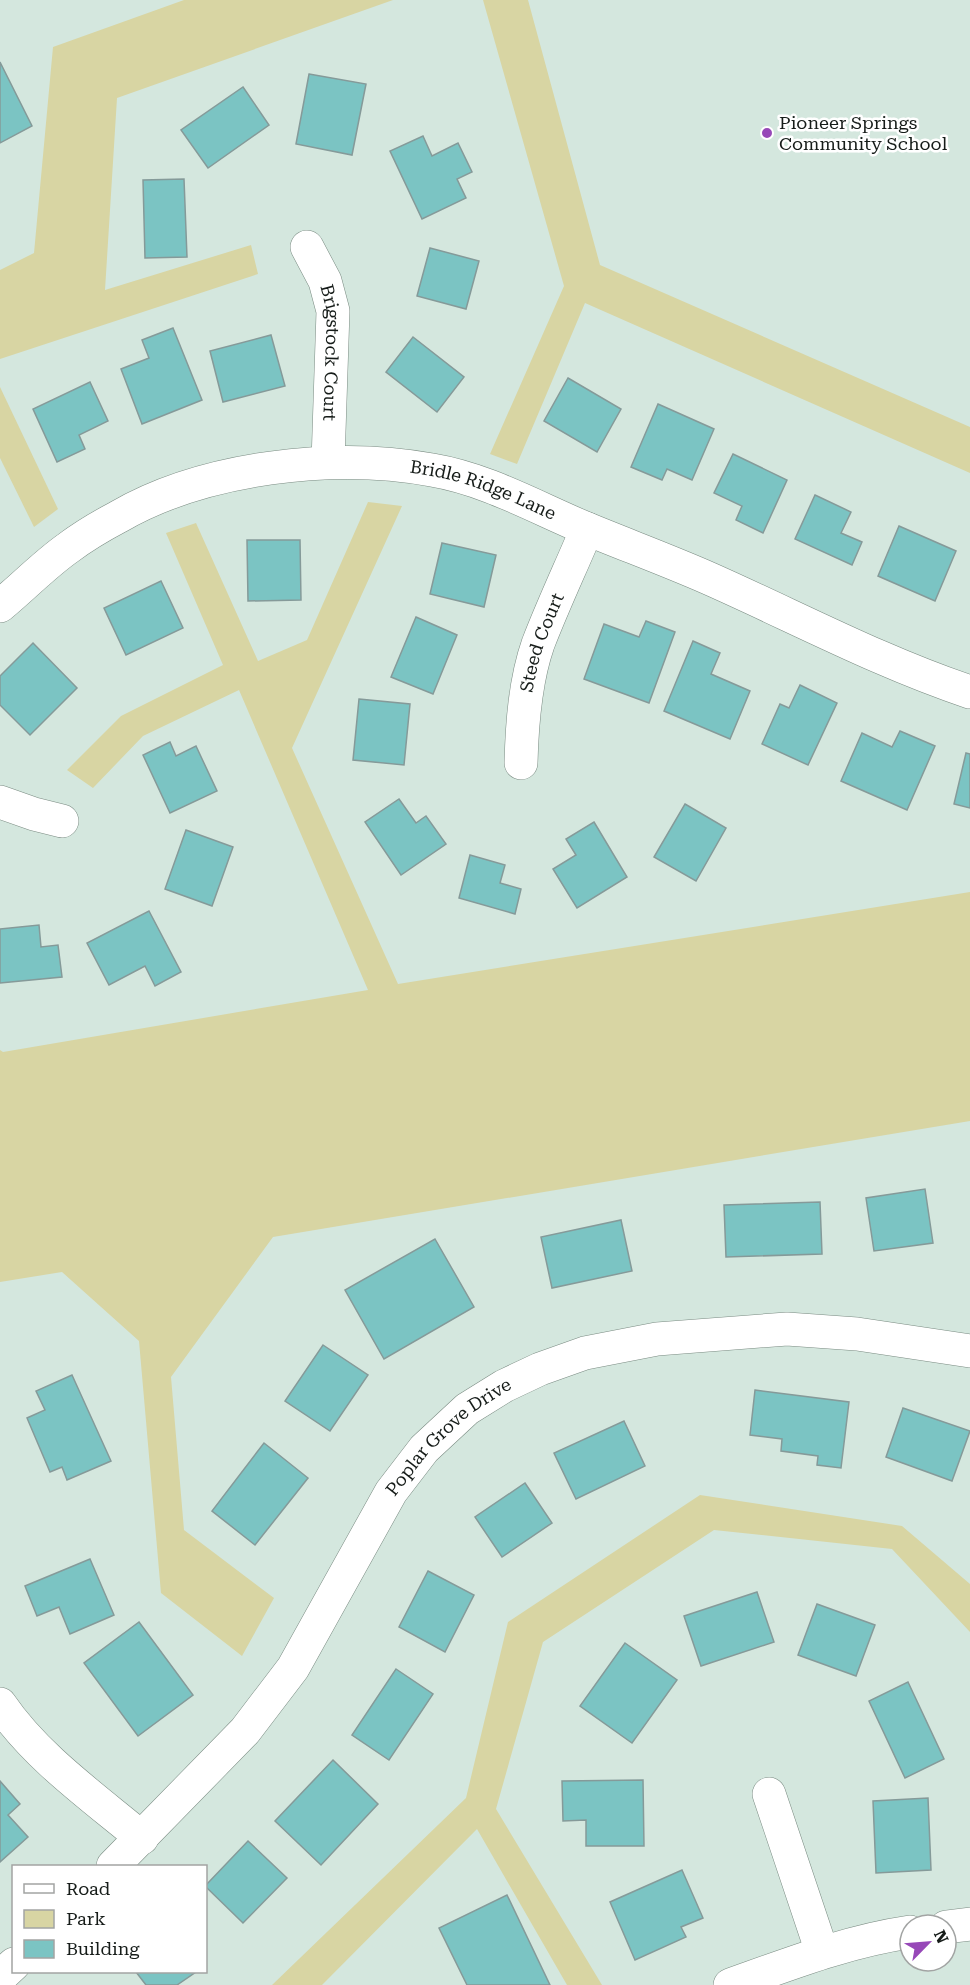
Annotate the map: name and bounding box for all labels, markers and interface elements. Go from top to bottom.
place label: Pioneer Springs Community School [779,112,948,154]
marker: Pioneer Springs Community School [760,126,774,140]
street label: Brigstock Court [316,282,344,422]
street label: Bridle Ridge Lane [409,456,560,524]
street label: Steed Court [516,589,568,694]
street label: Poplar Grove Drive [381,1373,514,1500]
legend [12,1865,207,1973]
text: Road [66,1878,111,1899]
text: Park [66,1908,106,1929]
north arrow [898,1913,958,1973]
text: N [930,1927,952,1946]
text: Building [66,1938,140,1959]

